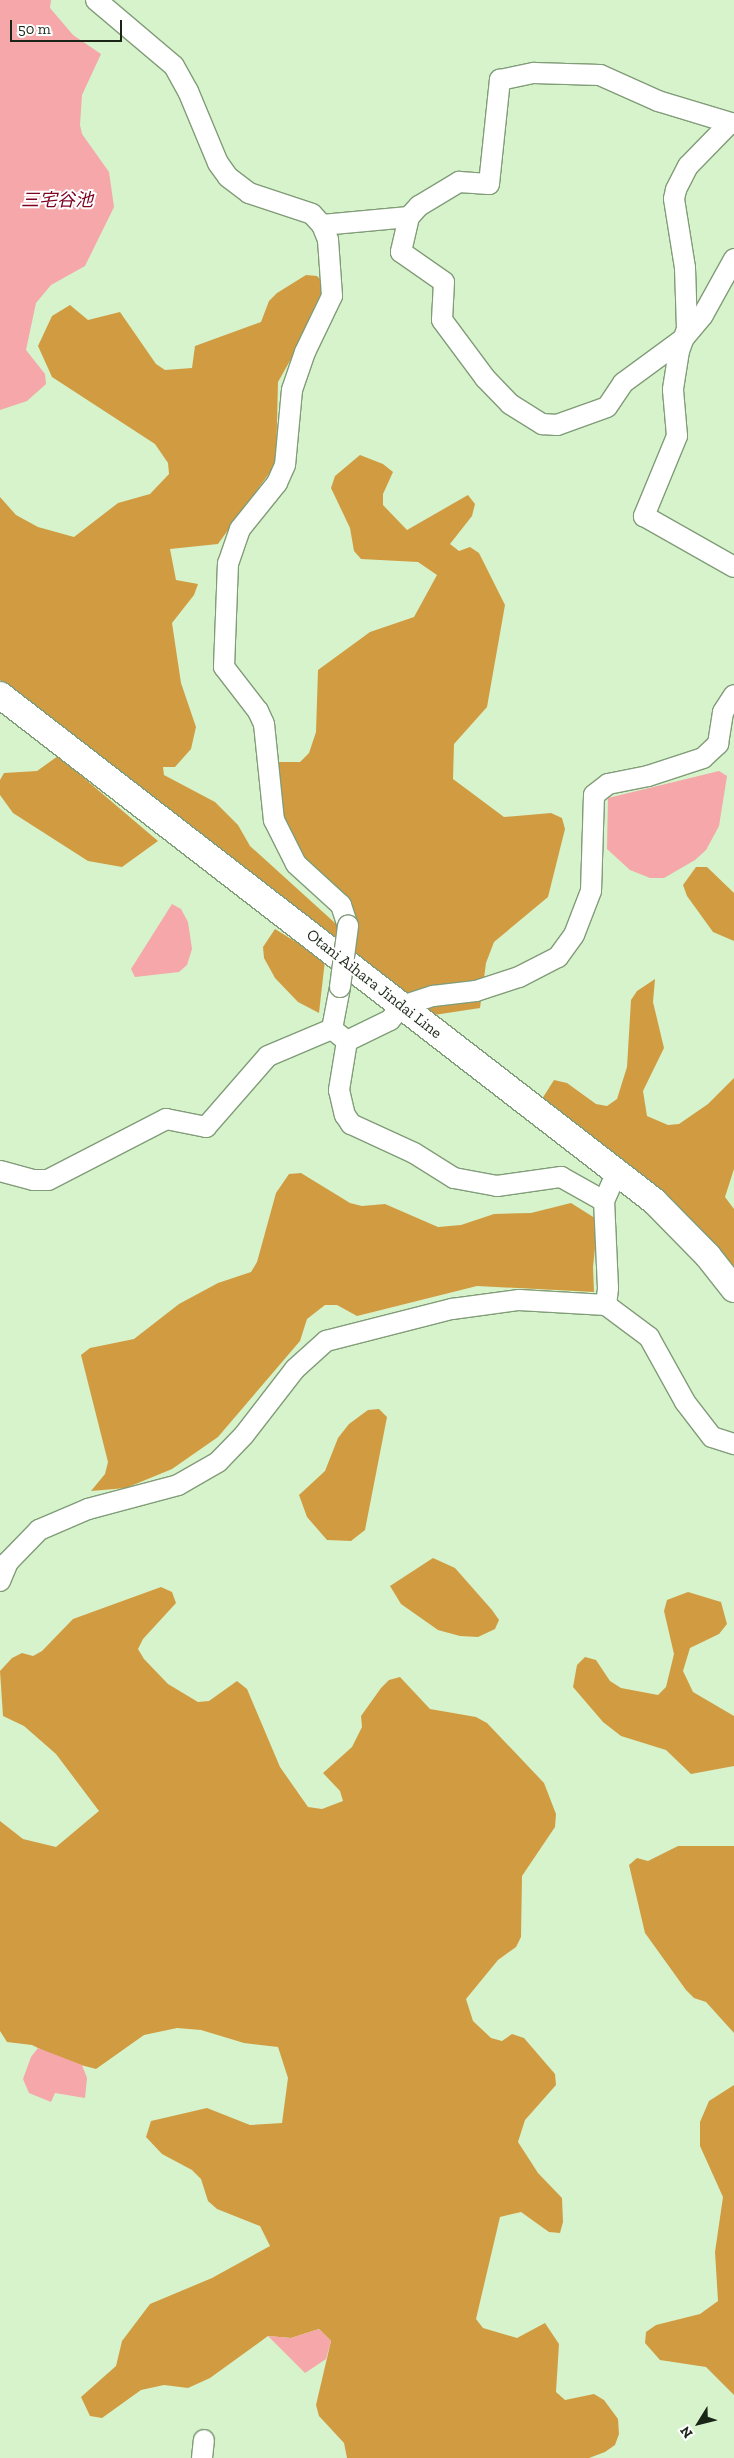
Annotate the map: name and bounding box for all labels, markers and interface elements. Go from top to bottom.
scale bar [12,10,125,42]
text: 50 m [18,20,51,38]
water label: 三宅谷池 [21,189,93,211]
street label: Otani Aihara Jindai Line [302,925,446,1043]
north arrow [674,2398,724,2448]
text: N [676,2423,696,2441]

